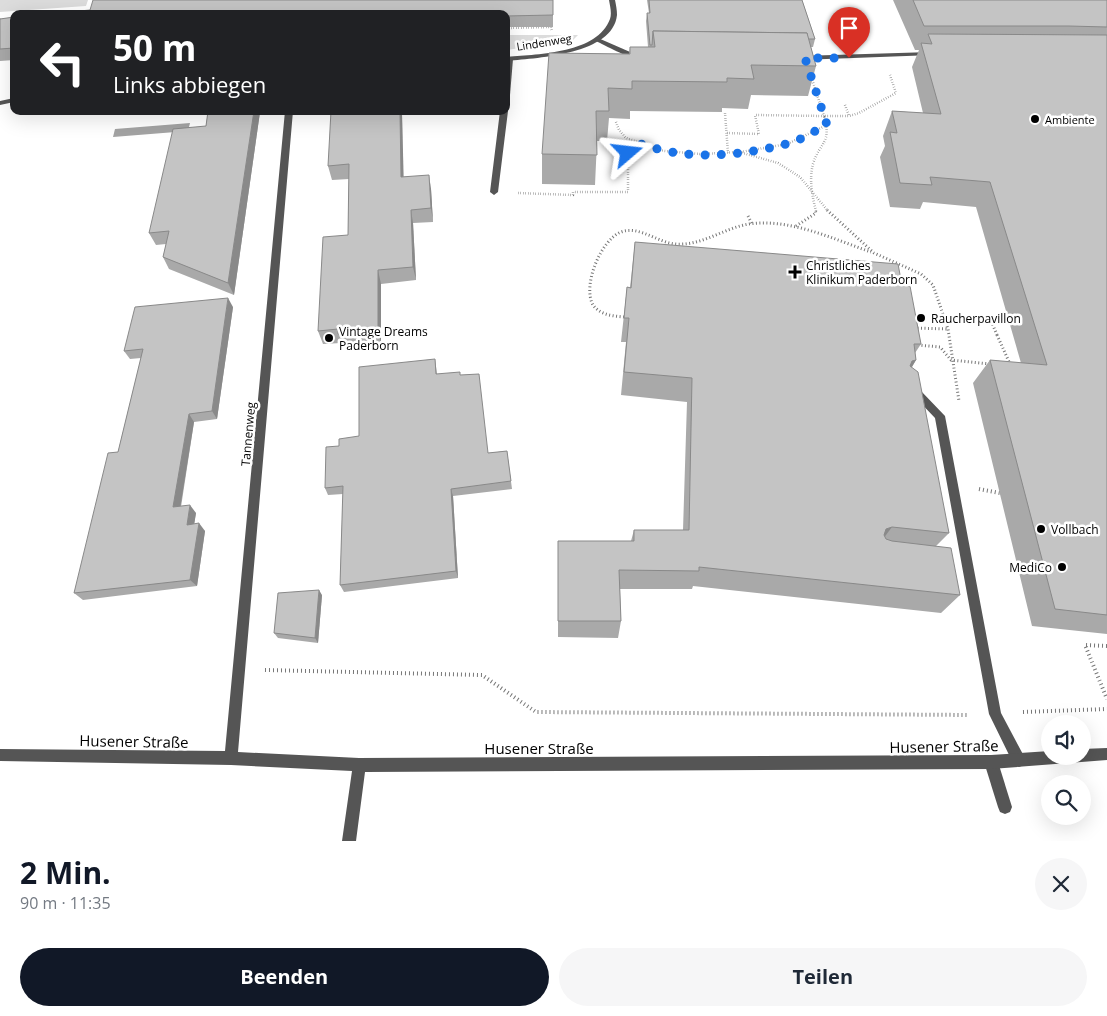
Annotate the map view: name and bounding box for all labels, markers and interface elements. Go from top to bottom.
pin [828,7,870,58]
icon: arrive [835,14,863,42]
text: 50 m [113,24,196,71]
icon: left [30,30,95,95]
street label: Lindenweg [515,30,573,54]
text: Links abbiegen [113,69,266,99]
place label: Ambiente [1045,112,1095,127]
marker: Ambiente [1029,113,1041,125]
position arrow [601,126,653,178]
place label: Christliches Klinikum Paderborn [806,257,917,288]
marker: Christliches Klinikum Paderborn [788,265,802,279]
place label: Raucherpavillon [931,310,1021,327]
marker: Raucherpavillon [915,312,927,324]
place label: Vintage Dreams Paderborn [339,323,428,354]
marker: Vintage Dreams Paderborn [323,332,335,344]
street label: Tannenweg [237,401,259,467]
place label: Vollbach [1051,521,1099,538]
marker: Vollbach [1035,523,1047,535]
place label: MediCo [1009,559,1052,576]
marker: MediCo [1056,561,1068,573]
map controls [1041,715,1091,825]
button: sound [1041,715,1091,765]
street label: Husener Straße [79,730,189,752]
street label: Husener Straße [889,735,999,757]
street label: Husener Straße [484,738,594,758]
button: search [1041,775,1091,825]
text: 2 Min. [20,852,111,893]
button: close [1035,858,1087,910]
text: 90 m · 11:35 [20,892,111,914]
button: Beenden [20,948,549,1006]
button: Teilen [559,948,1087,1006]

